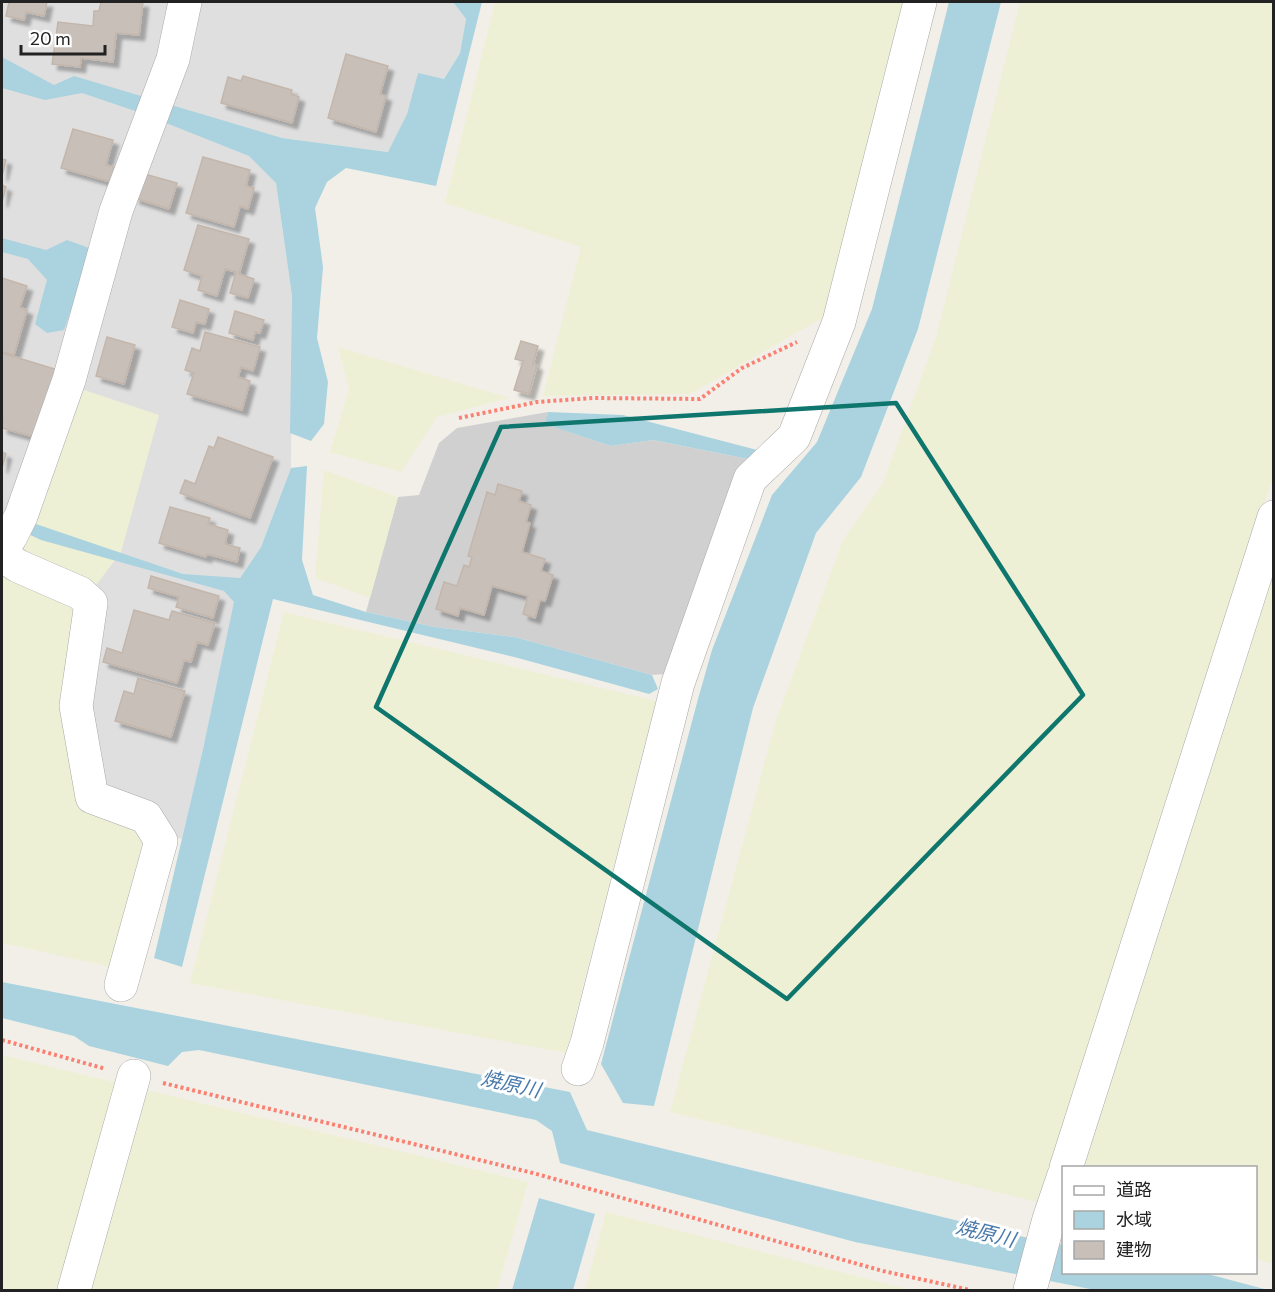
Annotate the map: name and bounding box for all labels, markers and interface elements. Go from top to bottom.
scale bar [21,18,105,56]
text: 20 m [30,27,71,49]
water label: 焼原川 [479,1065,545,1102]
legend [1062,1166,1257,1274]
text: 道路 [1116,1178,1152,1200]
text: 水域 [1116,1208,1152,1230]
water label: 焼原川 [954,1213,1020,1251]
text: 建物 [1116,1238,1152,1260]

